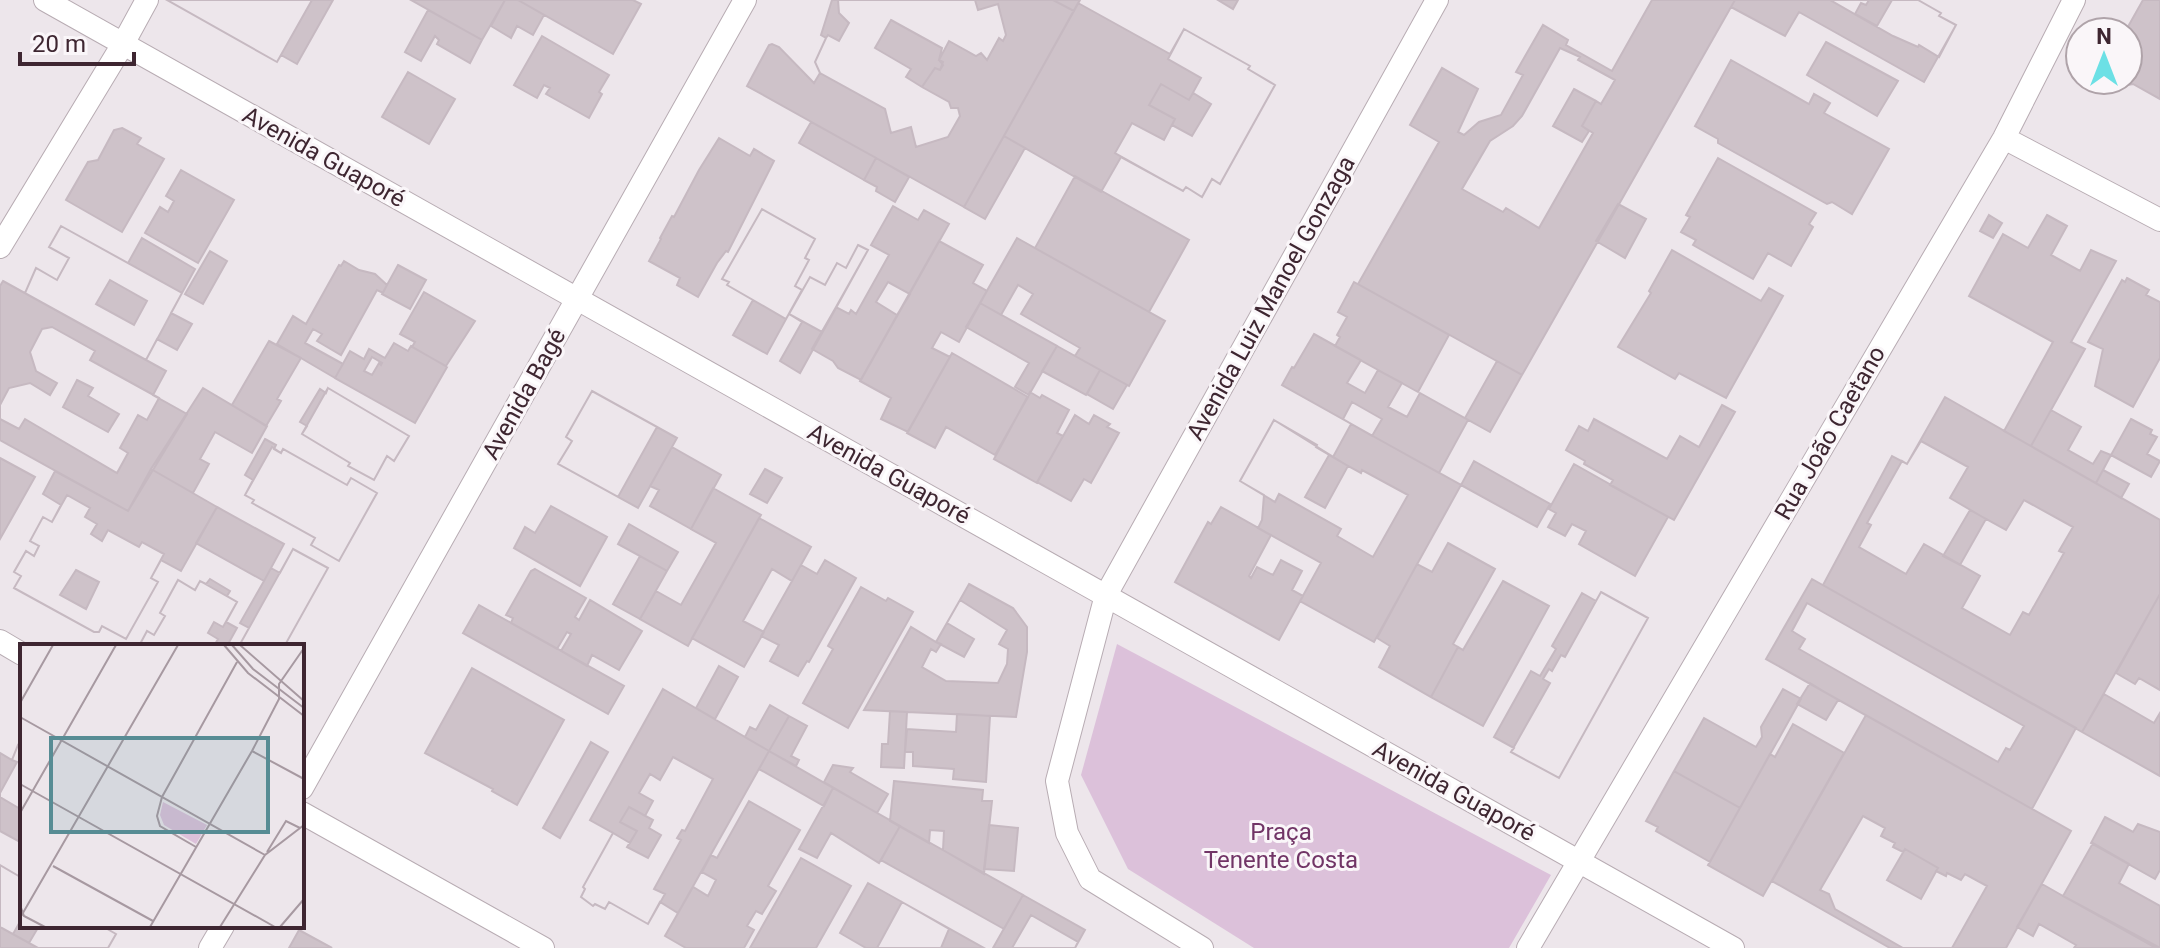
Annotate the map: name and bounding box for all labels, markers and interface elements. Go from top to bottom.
scale bar [20,16,134,66]
north arrow [2064,16,2144,96]
text: N [2096,24,2112,49]
text: 20 m [32,30,86,58]
street label: Avenida Guaporé [238,101,410,213]
street label: Avenida Luiz Manoel Gonzaga [1181,151,1361,445]
street label: Avenida Bagé [477,324,571,464]
street label: Rua João Caetano [1769,341,1891,525]
street label: Avenida Guaporé [803,418,975,530]
inset map [20,644,304,928]
street label: Avenida Guaporé [1368,735,1540,847]
park label: Praça Tenente Costa [1204,818,1358,874]

